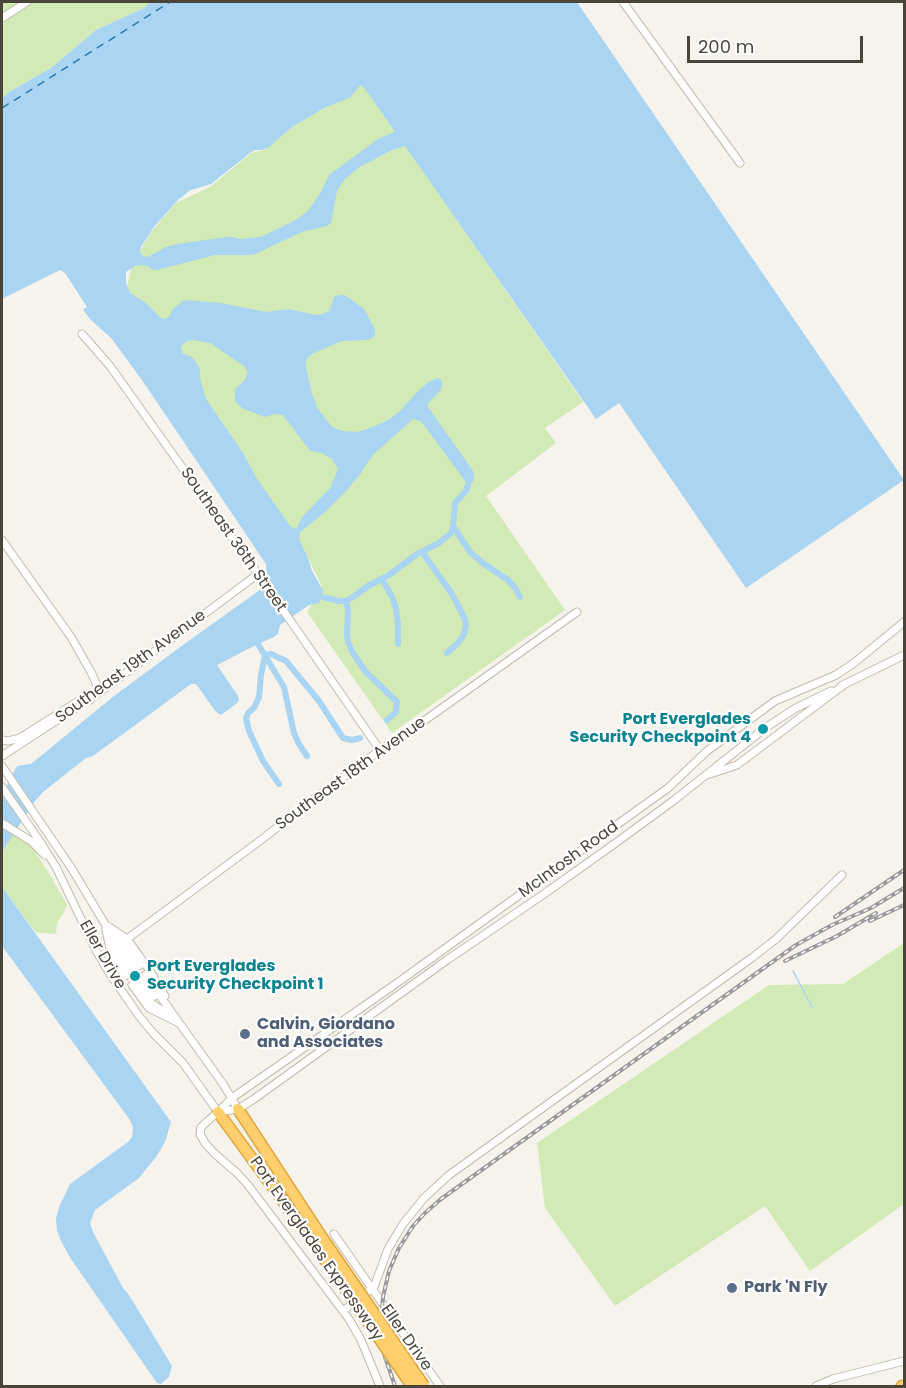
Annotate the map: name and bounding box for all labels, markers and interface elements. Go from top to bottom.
scale bar [690,24,866,62]
text: 200 m [698,34,754,59]
street label: Southeast 36th Street [176,464,290,616]
street label: Southeast 19th Avenue [52,606,210,728]
place label: Port Everglades Security Checkpoint 4 [570,710,751,748]
street label: Southeast 18th Avenue [272,713,430,835]
marker: Port Everglades Security Checkpoint 4 [756,722,770,736]
street label: McIntosh Road [516,817,622,903]
street label: Eller Drive [75,917,129,993]
place label: Port Everglades Security Checkpoint 1 [147,957,324,995]
marker: Port Everglades Security Checkpoint 1 [128,969,142,983]
place label: Calvin, Giordano and Associates [257,1015,395,1053]
marker: Calvin, Giordano and Associates [238,1027,252,1041]
street label: Port Everglades Expressway [245,1153,387,1345]
place label: Park 'N Fly [744,1278,828,1298]
marker: Park 'N Fly [725,1281,739,1295]
street label: Eller Drive [376,1301,436,1375]

